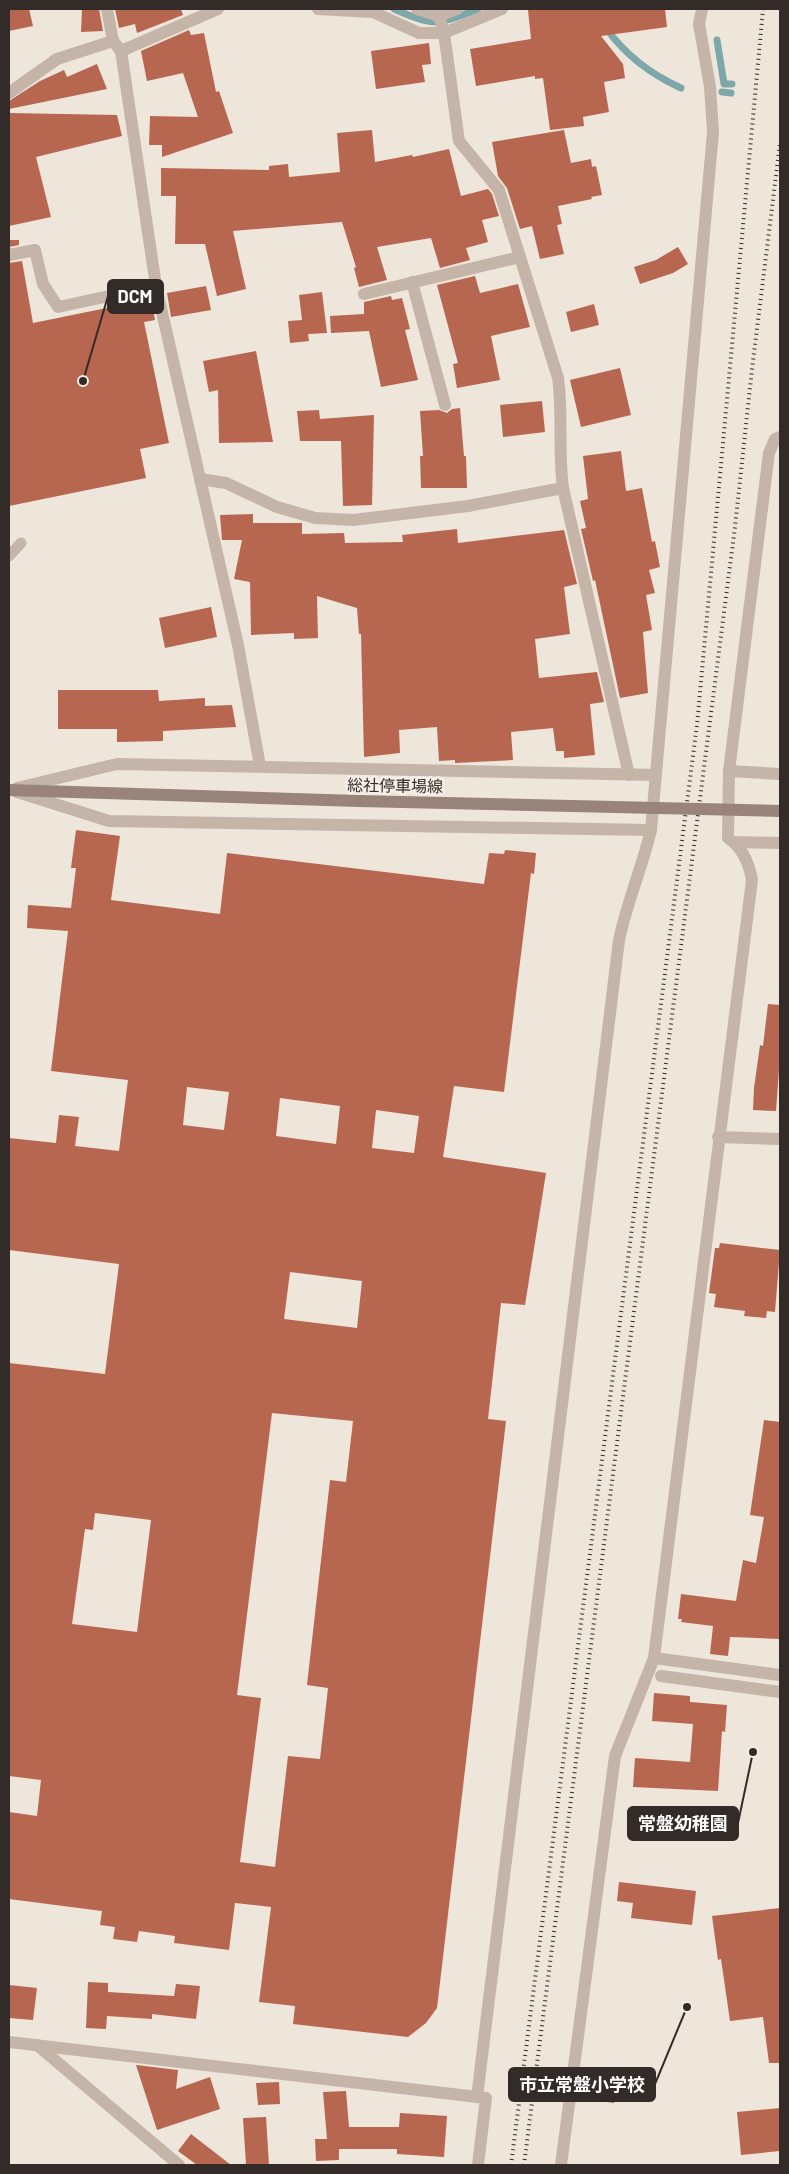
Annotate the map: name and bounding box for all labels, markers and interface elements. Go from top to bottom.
callout: DCM [108,280,163,313]
text: DCM [118,285,152,307]
street label: 総社停車場線 [347,775,443,795]
callout: 常盤幼稚園 [628,1807,738,1840]
text: 常盤幼稚園 [638,1812,728,1834]
callout: 市立常盤小学校 [509,2068,655,2101]
text: 市立常盤小学校 [519,2073,645,2095]

